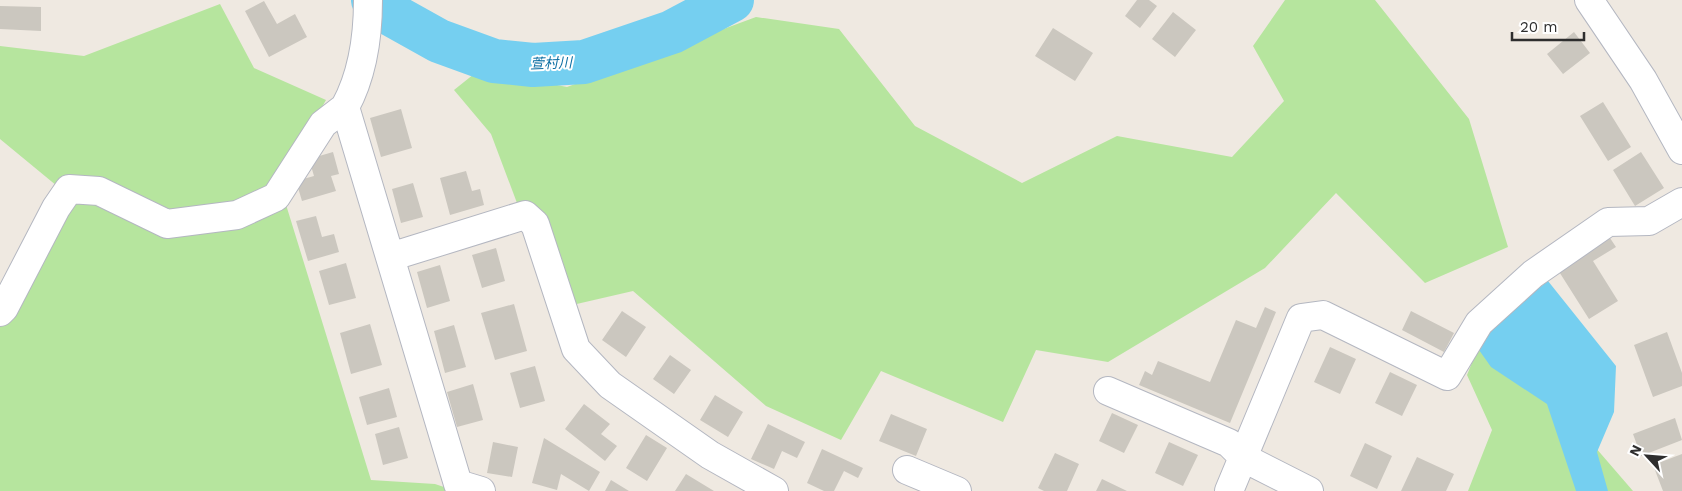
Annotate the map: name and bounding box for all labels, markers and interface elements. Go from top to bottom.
scale bar [1512,10,1584,42]
text: 20 m [1520,18,1558,36]
water label: 萱村川 [530,54,574,72]
north arrow [1622,431,1672,481]
text: N [1626,442,1645,458]

